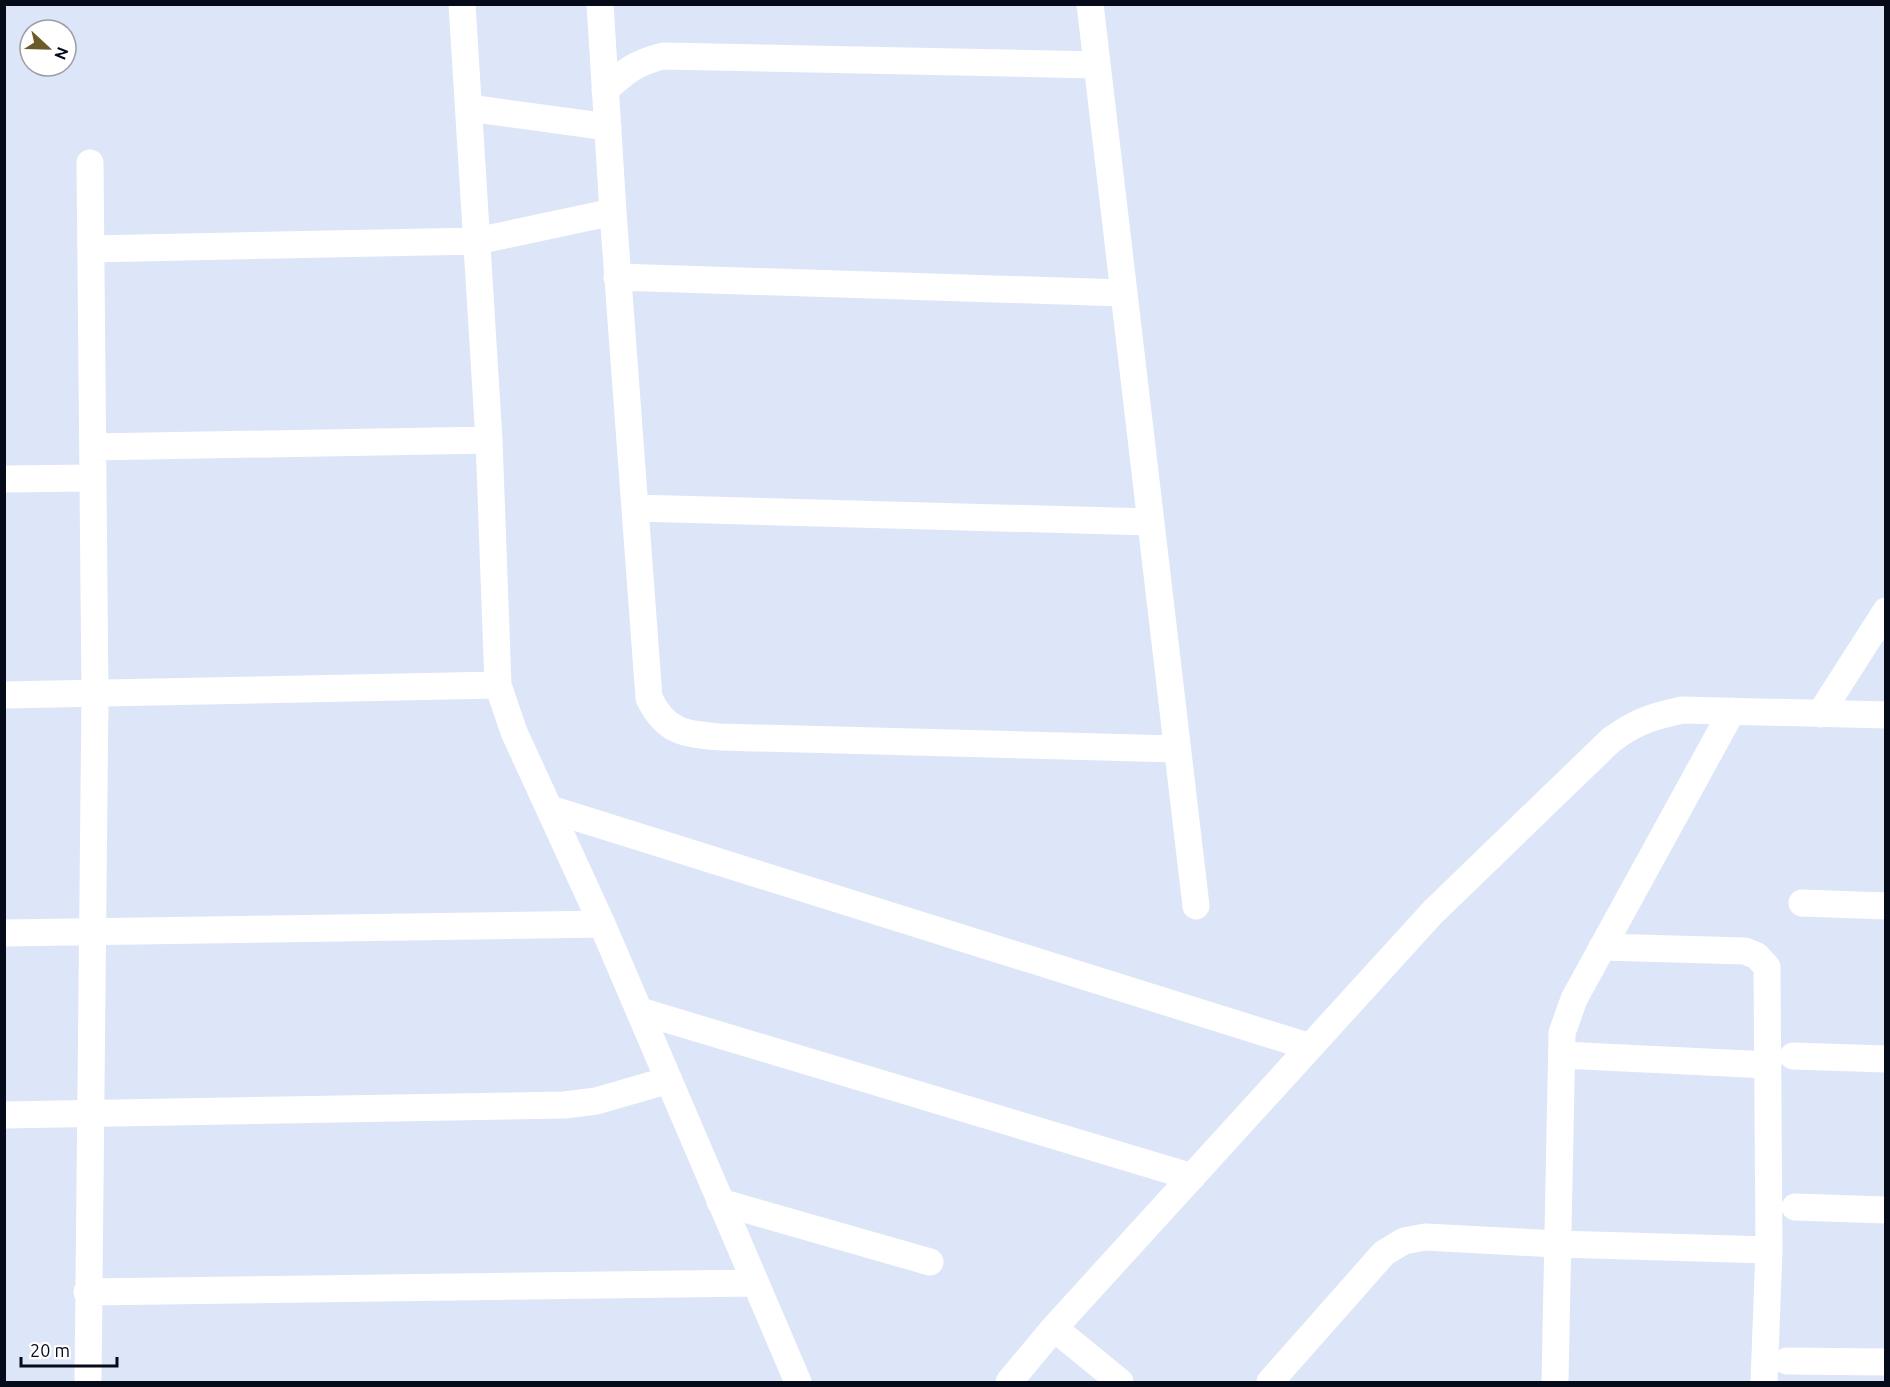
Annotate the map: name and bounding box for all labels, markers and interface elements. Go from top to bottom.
north arrow [18,18,78,78]
text: N [51,45,72,63]
scale bar [21,1330,117,1368]
text: 20 m [30,1340,70,1360]

